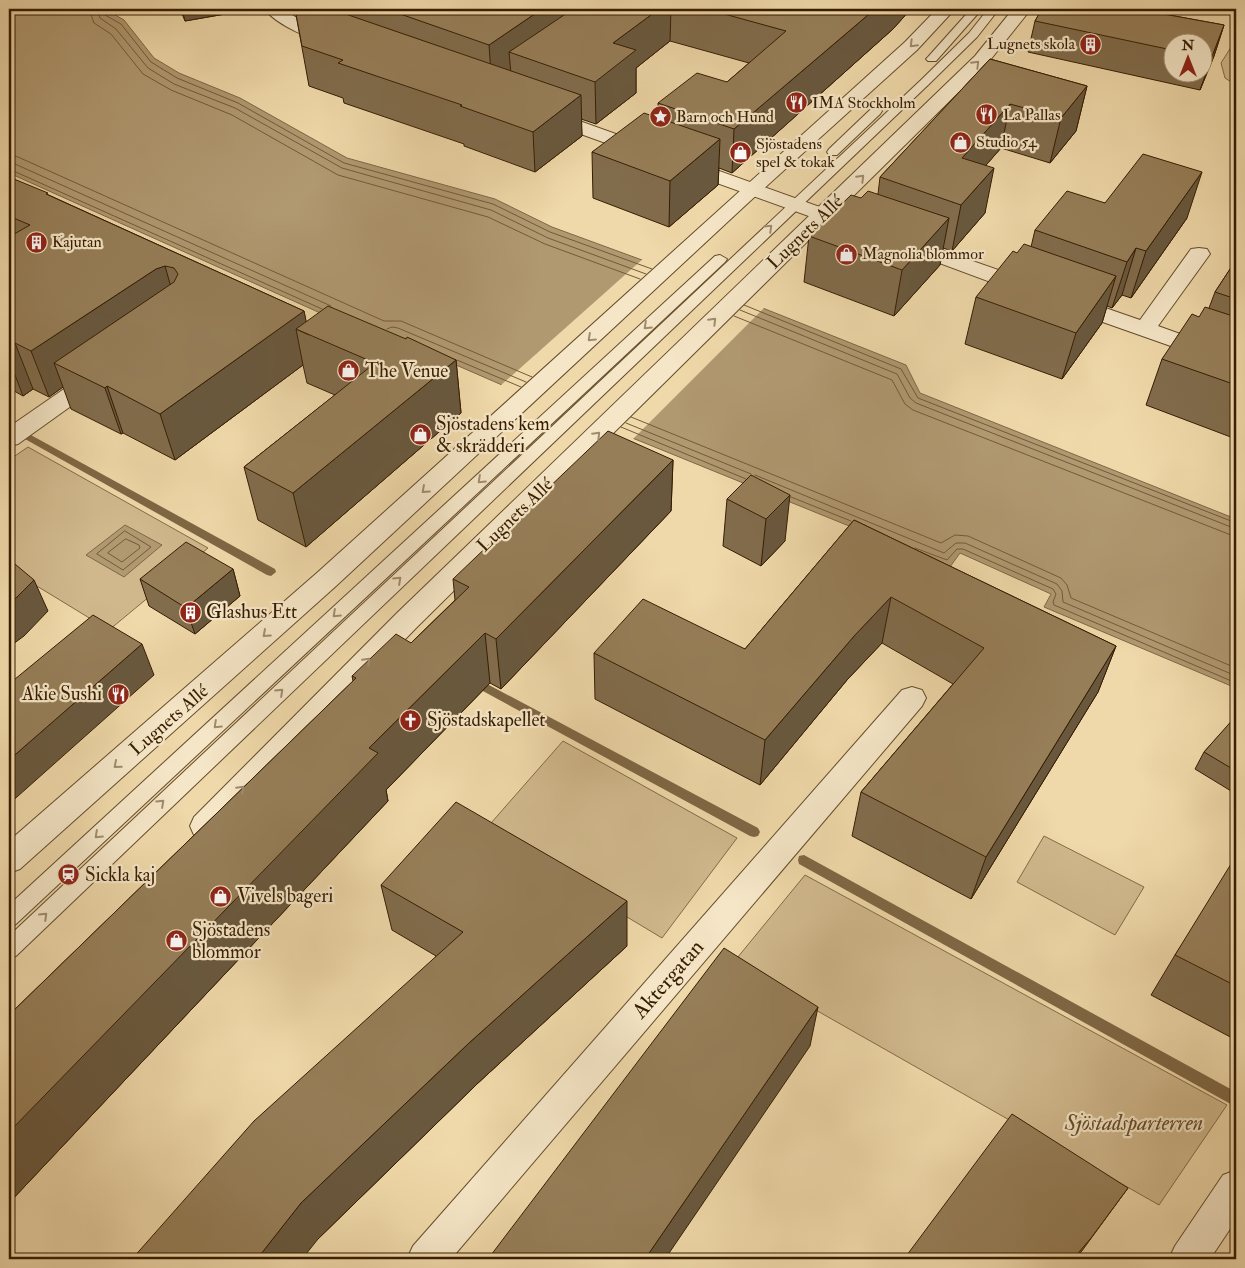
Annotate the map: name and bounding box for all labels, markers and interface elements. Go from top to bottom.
building icon: Lugnets skola [1079,32,1103,56]
north arrow [1162,32,1212,82]
place label: Lugnets skola [987,34,1075,54]
text: N [1181,37,1195,54]
one-way arrow [909,39,918,48]
one-way arrow [971,61,980,70]
restaurant icon: IMA Stockholm [784,91,808,115]
place label: IMA Stockholm [812,93,916,113]
restaurant icon: La Pallas [975,103,999,127]
place icon: Barn och Hund [648,105,672,129]
place label: La Pallas [1003,105,1060,125]
place label: Barn och Hund [676,107,774,127]
shop icon: Studio 54 [948,130,972,154]
place label: Studio 54 [976,132,1038,152]
place label: Sjöstadens spel & tokak [756,134,835,173]
shop icon: Sjöstadens spel & tokak [728,141,752,165]
one-way arrow [855,175,864,184]
street label: Lugnets Allé [762,190,848,274]
one-way arrow [764,225,773,234]
building icon: Kajutan [24,230,48,254]
place label: Kajutan [52,232,102,252]
shop icon: Magnolia blommor [834,242,858,266]
place label: Magnolia blommor [862,244,984,264]
one-way arrow [707,317,716,326]
one-way arrow [644,320,653,329]
one-way arrow [587,332,596,341]
shop icon: The Venue [337,359,361,383]
place label: The Venue [365,359,448,383]
place label: Sjöstadens kem & skrädderi [436,412,550,458]
shop icon: Sjöstadens kem & skrädderi [408,423,432,447]
one-way arrow [592,431,601,440]
street label: Lugnets Allé [472,473,558,557]
one-way arrow [477,474,486,483]
one-way arrow [421,484,430,493]
one-way arrow [392,577,401,586]
building icon: Glashus Ett [178,600,202,624]
place label: Glashus Ett [206,600,297,624]
one-way arrow [332,608,341,617]
one-way arrow [262,628,271,637]
one-way arrow [361,658,370,667]
street label: Lugnets Allé [125,679,214,761]
place label: Akie Sushi [21,682,102,706]
restaurant icon: Akie Sushi [106,682,130,706]
one-way arrow [274,689,283,698]
church icon: Sjöstadskapellet [399,708,423,732]
place label: Sjöstadskapellet [427,708,546,733]
one-way arrow [214,719,223,728]
one-way arrow [114,759,123,768]
one-way arrow [235,786,244,795]
one-way arrow [156,800,165,809]
one-way arrow [94,829,103,838]
station icon: Sickla kaj [57,863,81,887]
place label: Sickla kaj [85,863,155,887]
shop icon: Vivels bageri [209,884,233,908]
place label: Vivels bageri [237,884,333,908]
one-way arrow [38,913,47,922]
place label: Sjöstadens blommor [192,918,270,964]
shop icon: Sjöstadens blommor [164,929,188,953]
street label: Aktergatan [625,934,710,1025]
park label: Sjöstadsparterren [1064,1109,1203,1137]

